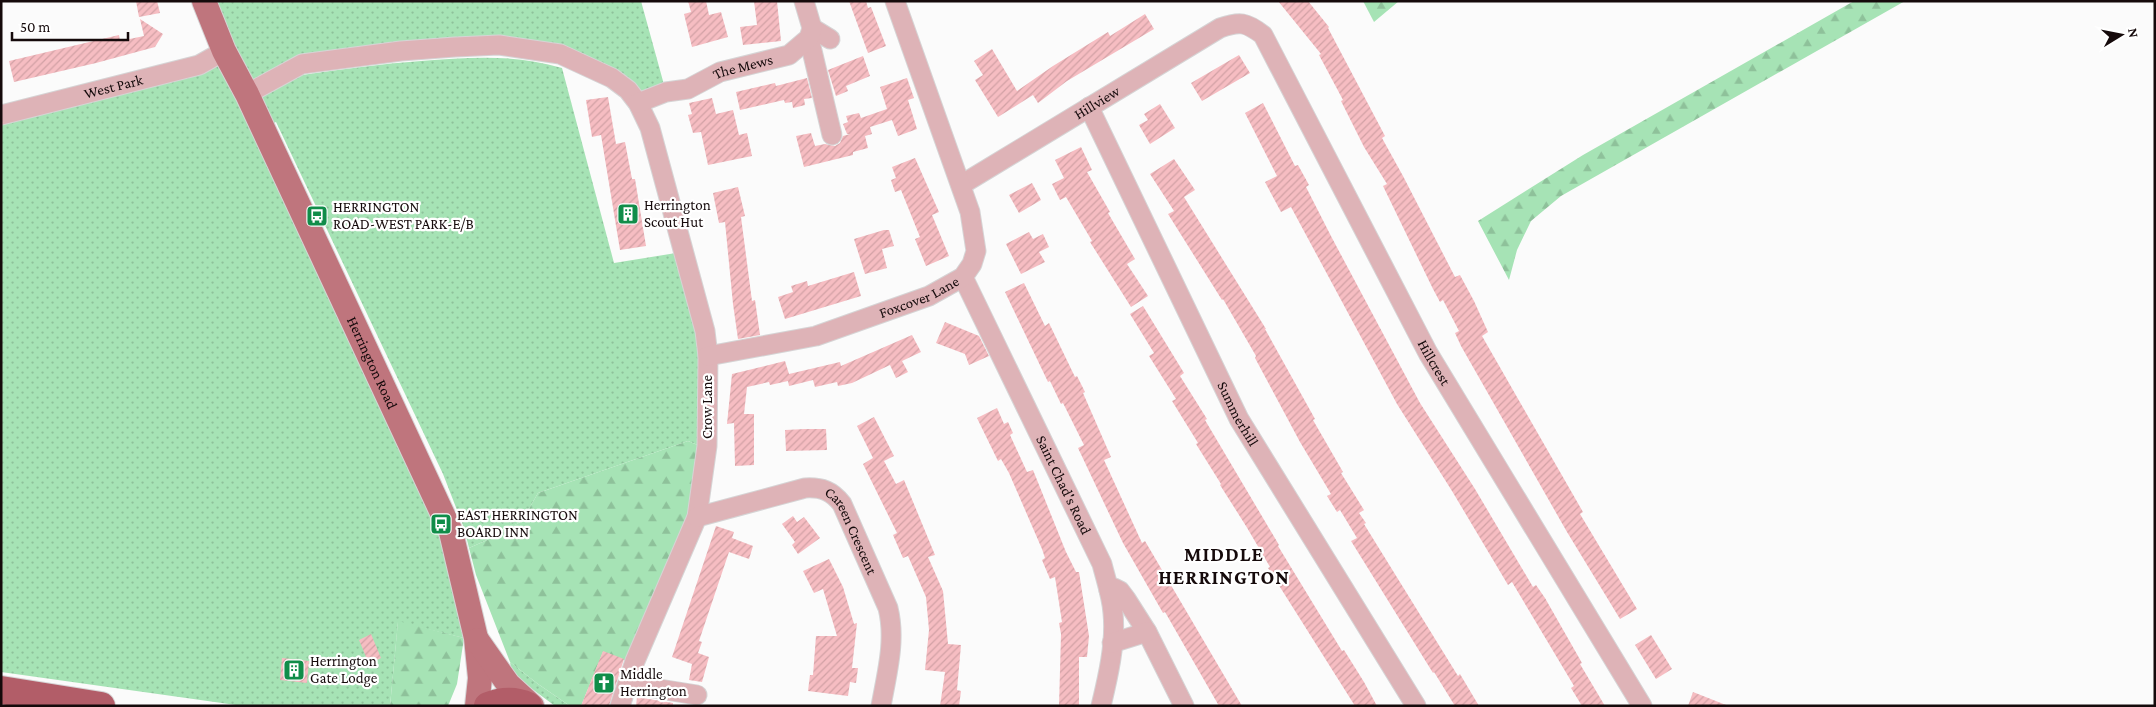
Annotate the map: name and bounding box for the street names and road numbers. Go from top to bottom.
street label: The Mews [710,51,775,82]
street label: West Park [82,71,145,102]
street label: Hillview [1071,82,1123,122]
street label: Foxcover Lane [877,273,962,321]
street label: Herrington Road [344,314,401,411]
street label: Hillcrest [1414,337,1454,389]
street label: Crow Lane [699,375,715,439]
street label: Summerhill [1214,379,1262,449]
street label: Saint Chad's Road [1033,433,1094,537]
street label: Careen Crescent [822,484,881,578]

